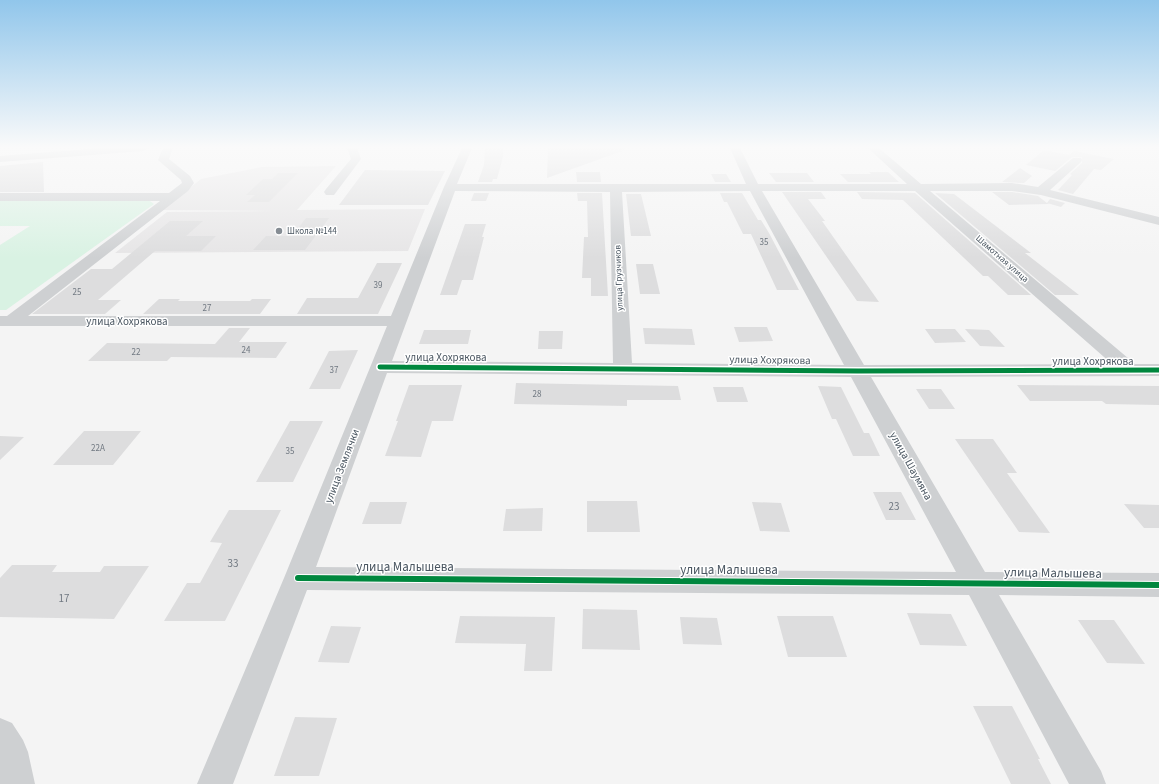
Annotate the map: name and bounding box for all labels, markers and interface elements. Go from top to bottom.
place label: Школа №144 [287,225,337,238]
marker: Школа №144 [274,226,284,236]
street label: Шамотная улица [973,232,1031,286]
house number: 35 [760,236,769,249]
street label: улица Грузчиков [611,244,627,311]
house number: 39 [374,279,383,292]
house number: 25 [73,286,82,299]
house number: 27 [203,302,212,315]
street label: улица Хохрякова [86,314,168,329]
house number: 24 [242,344,251,357]
house number: 22 [132,346,141,359]
street label: улица Хохрякова [405,350,487,365]
street label: улица Хохрякова [729,352,811,368]
street label: улица Хохрякова [1052,354,1134,369]
house number: 37 [330,364,339,377]
house number: 28 [533,388,542,401]
street label: улица Землячки [321,427,363,505]
street label: улица Шаумяна [886,429,936,503]
house number: 22А [91,442,105,455]
house number: 35 [286,445,295,458]
house number: 23 [889,499,899,514]
house number: 33 [228,556,238,571]
street label: улица Малышева [356,558,454,576]
street label: улица Малышева [680,561,778,579]
street label: улица Малышева [1004,563,1102,583]
house number: 17 [59,591,69,606]

